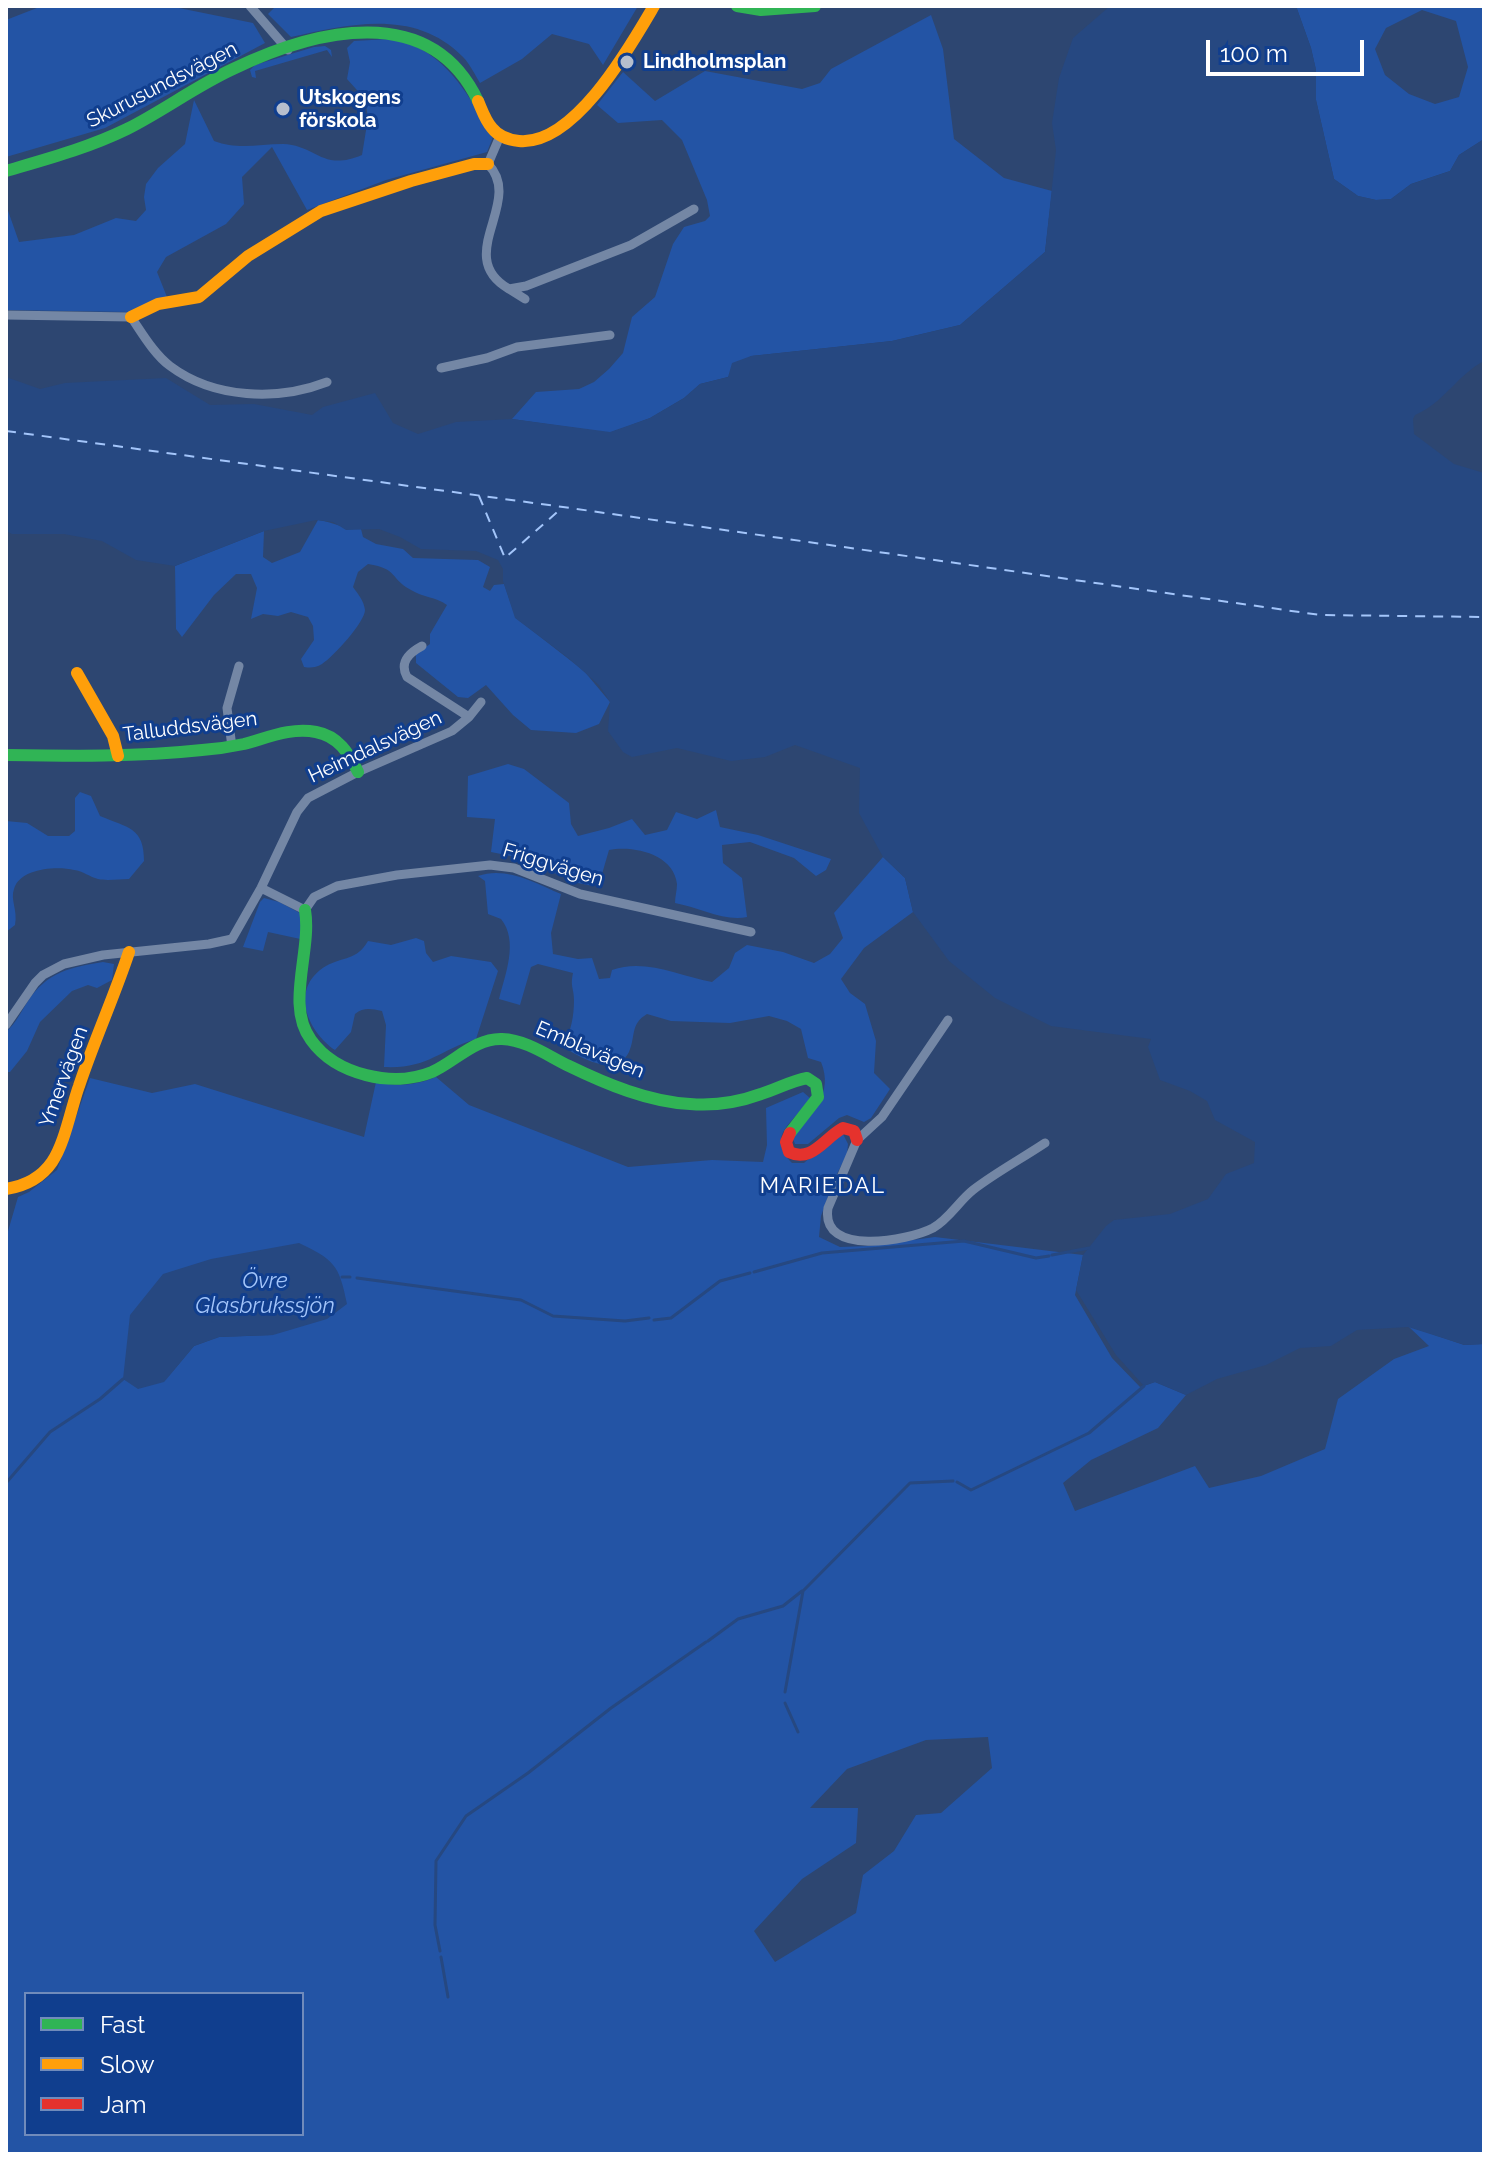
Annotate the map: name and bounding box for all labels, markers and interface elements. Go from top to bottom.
scale bar [1210,24,1368,74]
street label: Skurusundsvägen [83,37,241,133]
text: 100 m [1220,39,1288,68]
place label: Lindholmsplan [643,50,786,74]
marker: Lindholmsplan [618,53,636,71]
place label: Utskogens förskola [299,86,401,133]
marker: Utskogens förskola [274,100,292,118]
street label: Heimdalsvägen [305,706,445,788]
street label: Talluddsvägen [121,707,259,747]
street label: Friggvägen [500,838,606,892]
street label: Emblavägen [532,1016,648,1084]
street label: Ymervägen [35,1023,93,1131]
district label: MARIEDAL [760,1173,886,1199]
water label: Övre Glasbrukssjön [195,1268,335,1320]
legend [24,1992,304,2136]
text: Fast [100,2010,145,2039]
text: Slow [100,2050,154,2079]
text: Jam [100,2090,146,2119]

